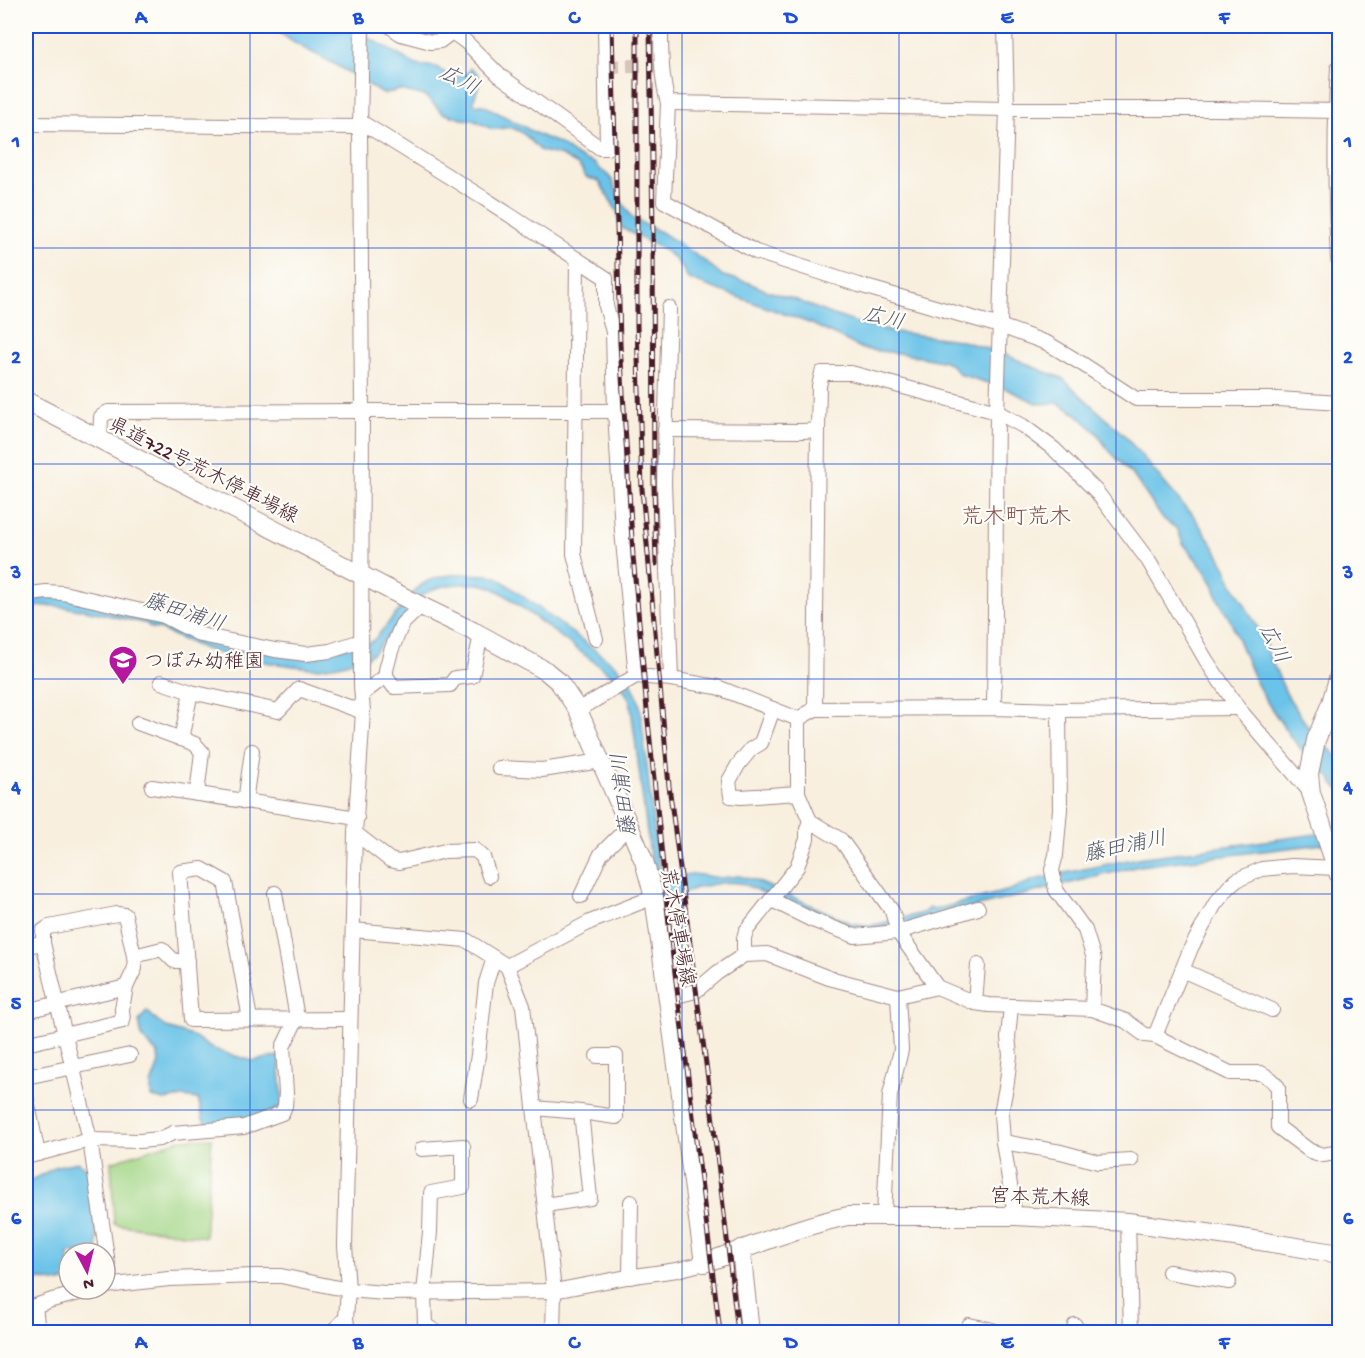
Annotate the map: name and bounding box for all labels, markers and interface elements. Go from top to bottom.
text: A [134,8,149,31]
text: B [352,8,364,31]
text: C [568,8,582,31]
text: D [782,8,798,31]
text: E [1001,8,1015,31]
text: F [1218,8,1231,31]
water label: 広川 [434,61,483,103]
text: 1 [11,132,20,155]
text: 1 [1343,132,1352,155]
water label: 広川 [860,302,907,338]
text: 2 [11,348,21,371]
text: 2 [1343,348,1353,371]
street label: 県道722号荒木停車場線 [104,412,302,530]
district label: 荒木町荒木 [961,505,1071,532]
text: 3 [10,563,21,586]
text: 3 [1342,563,1353,586]
water label: 藤田浦川 [140,588,228,639]
water label: 広川 [1251,620,1293,669]
school or university icon: つぼみ幼稚園 [107,644,139,686]
place label: つぼみ幼稚園 [144,651,264,675]
water label: 藤田浦川 [607,751,644,838]
text: 4 [10,778,21,801]
text: 4 [1342,778,1353,801]
water label: 藤田浦川 [1082,826,1169,869]
street label: 荒木停車場線 [654,866,699,989]
text: 5 [11,994,22,1017]
text: 5 [1343,994,1354,1017]
street label: 宮本荒木線 [990,1184,1090,1213]
text: 6 [11,1209,22,1232]
text: 6 [1343,1209,1354,1232]
north arrow [57,1241,117,1301]
text: N [82,1272,95,1293]
text: A [134,1333,149,1356]
text: B [352,1333,364,1356]
text: C [568,1333,582,1356]
text: D [782,1333,798,1356]
text: E [1001,1333,1015,1356]
text: F [1218,1333,1231,1356]

